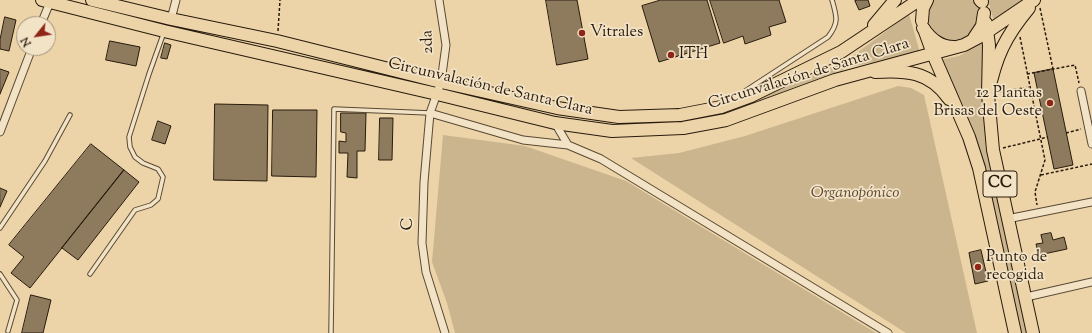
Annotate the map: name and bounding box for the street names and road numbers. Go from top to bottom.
street label: 2da [419,30,439,54]
street label: Circunvalación de Santa Clara [706,35,912,115]
street label: Circunvalación de Santa Clara [386,55,594,121]
road number: CC [983,171,1017,197]
street label: C [399,217,419,231]

